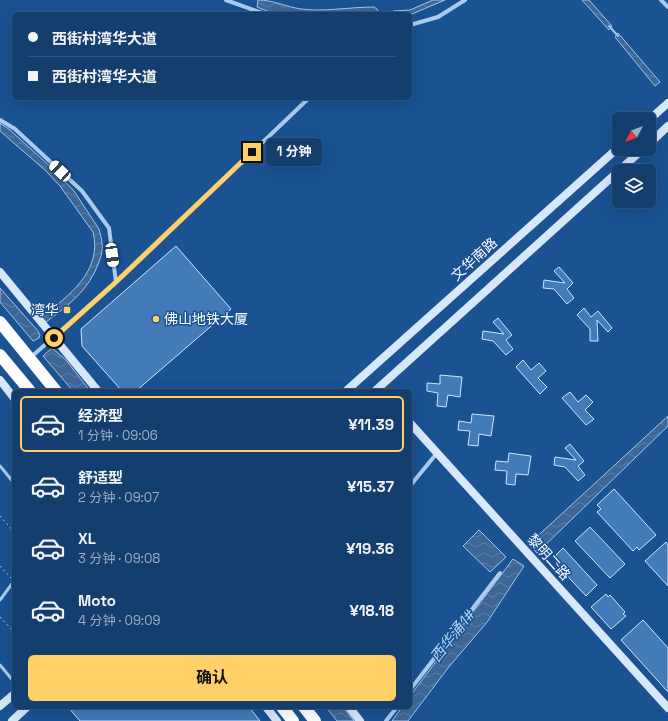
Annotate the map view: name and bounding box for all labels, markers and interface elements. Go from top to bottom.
text: 西街村湾华大道 [52,29,157,48]
text: 西街村湾华大道 [52,67,157,86]
north arrow [612,112,656,156]
map controls [612,112,656,208]
callout: 1 分钟 [266,138,322,166]
route end [243,143,261,161]
text: 1 分钟 [276,143,312,160]
car [47,158,73,184]
button: layers [612,164,656,208]
street label: 文华南路 [447,234,501,284]
car [104,242,120,268]
place label: 湾华 [31,301,59,319]
marker: 湾华 [62,305,72,315]
place label: 佛山地铁大厦 [164,310,248,328]
marker: 佛山地铁大厦 [151,314,161,324]
route start [45,329,63,347]
icon: car [30,406,66,442]
text: 经济型 [78,406,123,425]
text: ¥11.39 [348,415,394,434]
text: 1 分钟 · 09:06 [78,427,158,444]
icon: car [30,468,66,504]
text: 舒适型 [78,468,123,487]
text: ¥15.37 [347,477,394,496]
text: 2 分钟 · 09:07 [78,489,159,506]
text: XL [78,529,96,548]
icon: car [30,530,66,566]
street label: 黎明二路 [524,530,574,584]
text: ¥19.36 [346,539,394,558]
text: 3 分钟 · 09:08 [78,550,160,567]
text: Moto [78,591,116,610]
icon: car [30,592,66,628]
text: ¥18.18 [349,601,394,620]
water label: 西华涌1# [426,605,479,666]
text: 4 分钟 · 09:09 [78,612,160,629]
button: 确认 [28,655,396,701]

